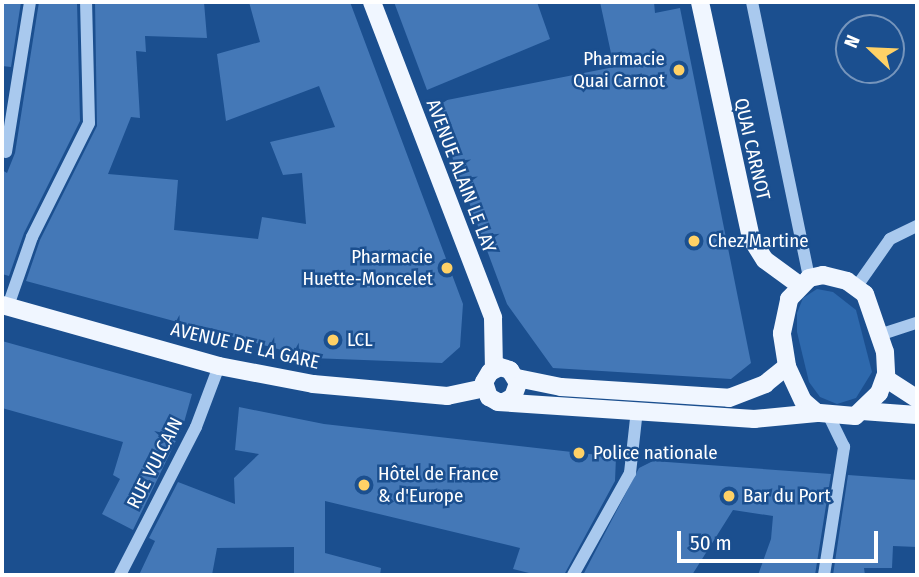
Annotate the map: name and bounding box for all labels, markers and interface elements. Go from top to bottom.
north arrow [835,14,905,84]
text: N [839,32,865,51]
place label: Pharmacie Quai Carnot [573,48,665,92]
marker: Pharmacie Quai Carnot [671,62,687,78]
street label: AVENUE ALAIN LE LAY [421,96,501,256]
street label: QUAI CARNOT [729,96,775,202]
place label: Chez Martine [708,230,809,252]
marker: Chez Martine [686,233,702,249]
place label: Pharmacie Huette-Moncelet [302,246,433,290]
marker: Pharmacie Huette-Moncelet [439,260,455,276]
street label: AVENUE DE LA GARE [168,318,322,374]
place label: LCL [347,329,373,351]
marker: LCL [325,332,341,348]
street label: RUE VULCAIN [122,414,188,512]
place label: Police nationale [593,442,718,464]
marker: Police nationale [571,445,587,461]
place label: Hôtel de France & d'Europe [378,463,499,507]
marker: Hôtel de France & d'Europe [356,477,372,493]
place label: Bar du Port [743,485,831,507]
marker: Bar du Port [721,488,737,504]
scale bar [681,518,882,562]
text: 50 m [690,530,732,556]

